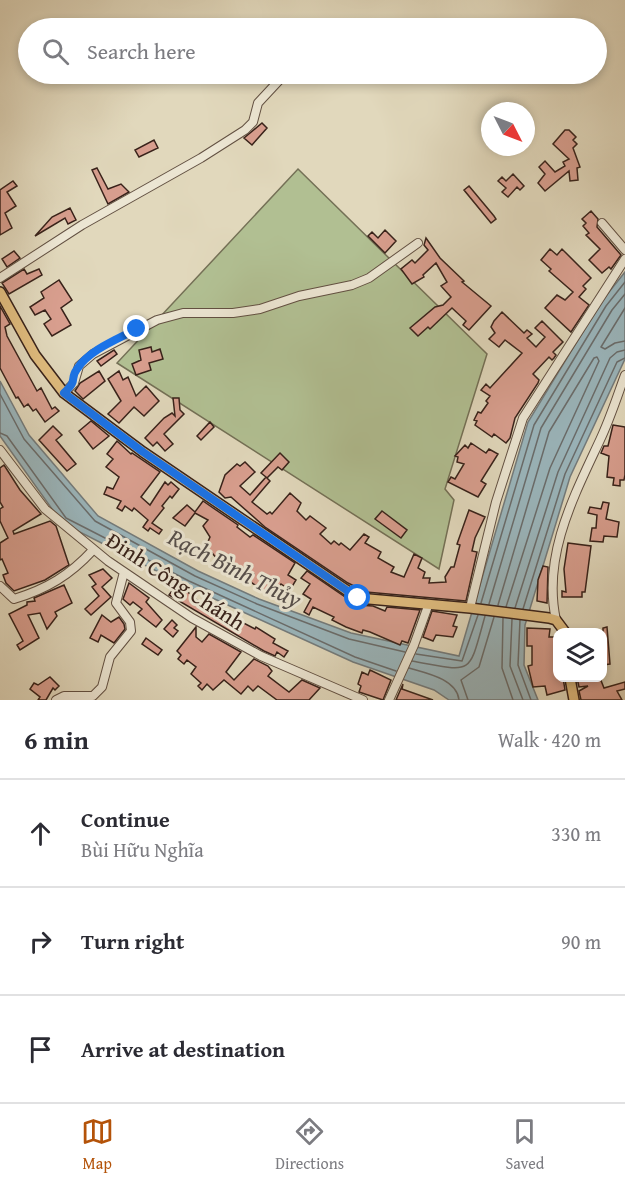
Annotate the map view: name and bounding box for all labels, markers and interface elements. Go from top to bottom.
search box [18,18,607,84]
icon: search [39,35,72,68]
text: Search here [87,35,196,67]
north arrow [481,102,535,156]
route end [123,315,149,341]
water label: Rạch Bình Thủy [161,519,308,617]
street label: Đinh Công Chánh [100,524,252,638]
route start [344,584,370,610]
map controls [553,628,607,682]
button: layers [553,628,607,682]
text: 6 min [24,720,89,759]
text: Walk · 420 m [498,725,601,754]
text: Continue [81,803,170,835]
icon: ahead [24,817,57,850]
text: 330 m [551,819,601,848]
text: Bùi Hữu Nghĩa [81,835,204,864]
icon: right [24,925,57,958]
text: Turn right [81,925,184,957]
text: 90 m [561,927,601,956]
icon: arrive [24,1033,57,1066]
text: Arrive at destination [81,1033,285,1065]
tab: Map [81,1115,114,1175]
tab: Directions [275,1115,344,1175]
tab: Saved [505,1115,544,1175]

